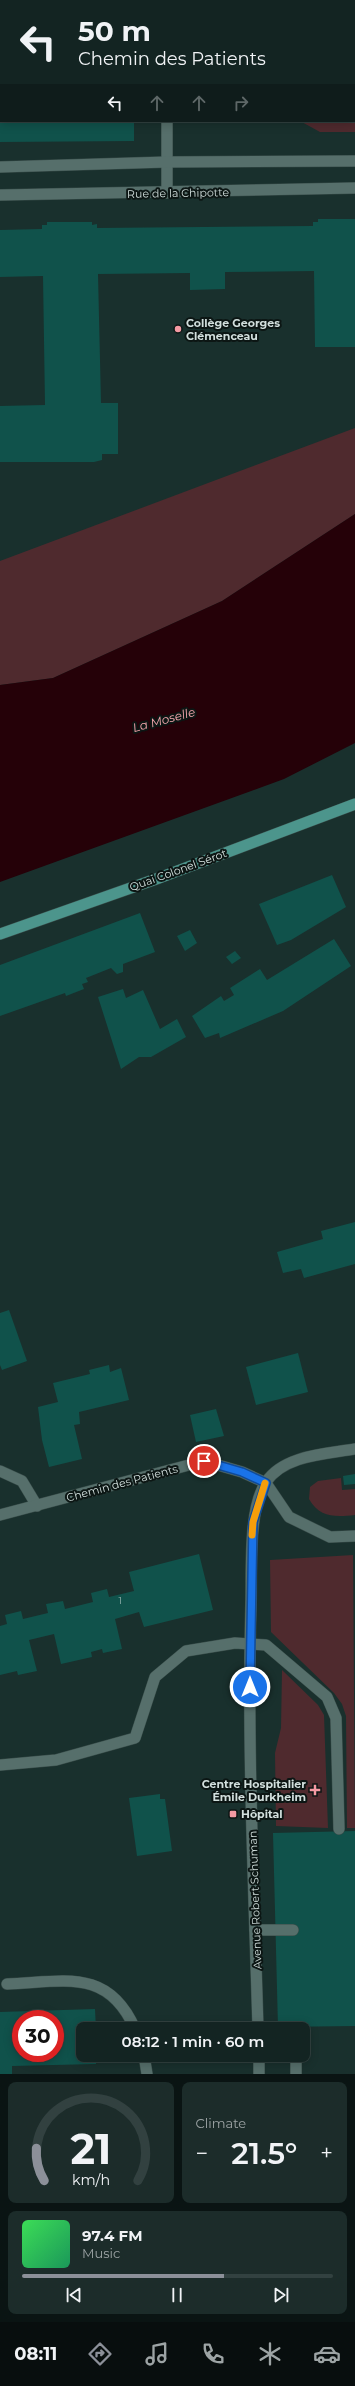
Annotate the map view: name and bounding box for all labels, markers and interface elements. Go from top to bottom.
text: 50 m [78,14,151,48]
icon: left [12,16,64,68]
text: Chemin des Patients [78,48,266,70]
icon: left [104,92,126,114]
icon: ahead [146,92,168,114]
icon: ahead [188,92,210,114]
icon: right [230,92,252,114]
street label: Rue de la Chipotte [127,185,229,201]
place label: Collège Georges Clémenceau [186,316,280,343]
marker: Collège Georges Clémenceau [173,324,183,334]
water label: La Moselle [131,704,197,735]
street label: Quai Colonel Sérot [128,846,229,894]
pin [187,1444,221,1478]
icon: arrive [193,1450,215,1472]
street label: Chemin des Patients [65,1461,180,1505]
house number: 1 [118,1595,122,1606]
position arrow [229,1666,271,1708]
place label: Centre Hospitalier Émile Durkheim [202,1777,306,1804]
marker: Centre Hospitalier Émile Durkheim [309,1784,321,1796]
place label: Hôpital [241,1807,283,1821]
marker: Hôpital [228,1809,238,1819]
street label: Avenue Robert Schuman [246,1831,264,1969]
speed limit sign: 30 [12,2010,64,2062]
text: 08:12 · 1 min · 60 m [122,2032,264,2051]
text: Climate [196,2115,246,2131]
text: 21 [70,2123,111,2173]
text: 21.5° [231,2135,297,2172]
text: − [196,2140,208,2167]
text: + [320,2140,333,2167]
text: km/h [72,2170,110,2188]
text: 97.4 FM [82,2226,143,2245]
text: Music [82,2245,120,2261]
icon: previous [63,2284,85,2306]
icon: pause [166,2284,188,2306]
icon: next [270,2284,292,2306]
icon: directions [86,2340,114,2368]
icon: music [143,2340,171,2368]
icon: phone [199,2340,227,2368]
icon: climate [256,2340,284,2368]
icon: car [313,2340,341,2368]
text: 08:11 [14,2343,57,2365]

